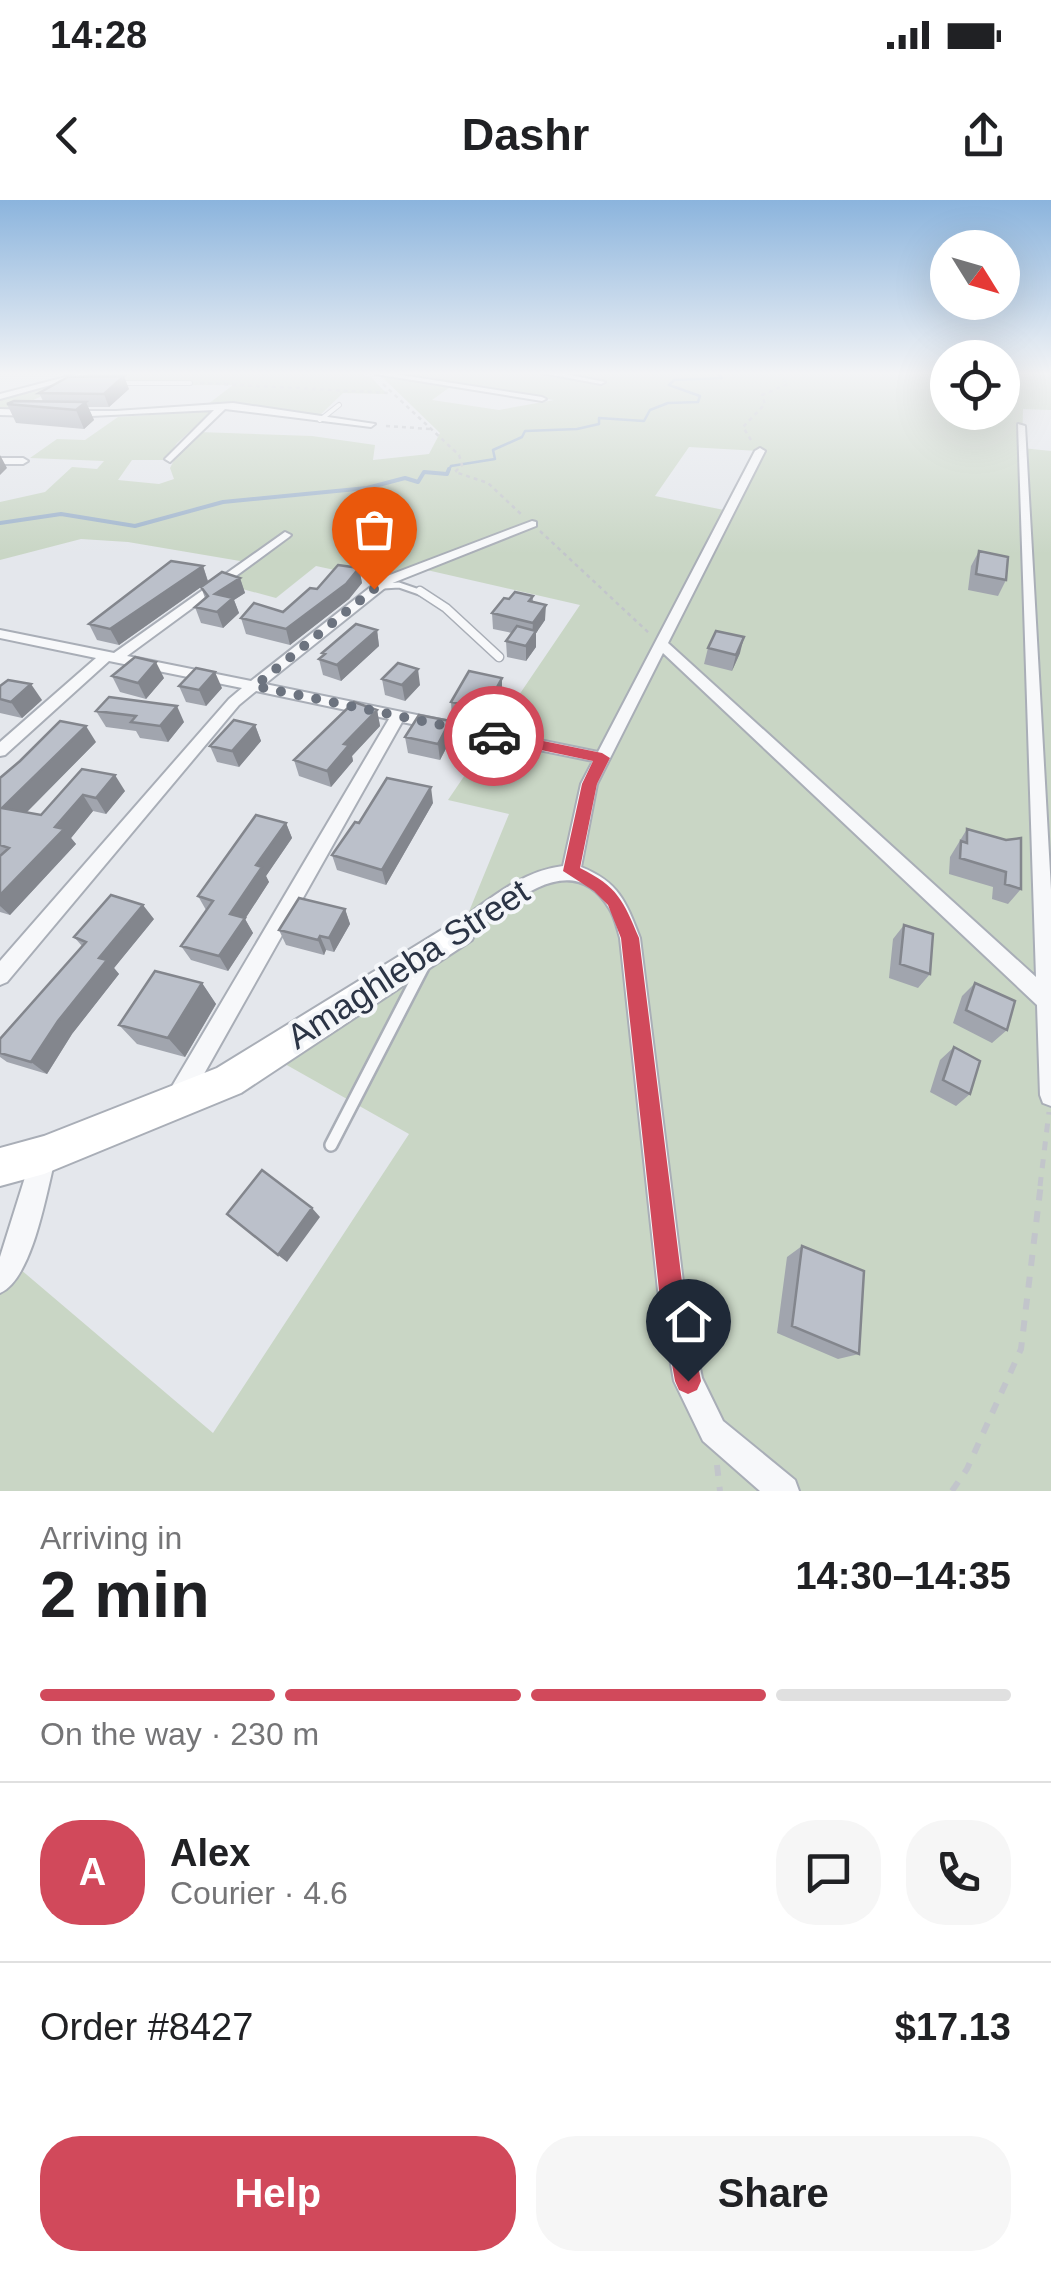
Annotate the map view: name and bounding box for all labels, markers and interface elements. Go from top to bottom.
text: 14:28 [50,14,147,56]
icon: back [40,108,95,163]
icon: share [956,108,1011,163]
text: Dashr [462,109,589,160]
north arrow [930,230,1020,320]
map controls [930,230,1020,430]
button: locate [930,340,1020,430]
pin [332,487,417,590]
icon: bag [347,502,402,557]
courier [444,686,544,786]
icon: car [467,709,522,764]
street label: Amaghleba Street [280,871,536,1056]
pin [646,1279,731,1382]
icon: home [661,1294,716,1349]
text: Arriving in [40,1520,182,1556]
text: 14:30–14:35 [795,1555,1011,1597]
text: 2 min [40,1558,210,1631]
text: On the way · 230 m [40,1716,319,1752]
button: chat [776,1820,881,1925]
button: phone [906,1820,1011,1925]
text: Alex [170,1832,250,1874]
text: A [79,1851,106,1893]
text: Courier · 4.6 [170,1875,348,1911]
text: Order #8427 [40,2006,253,2048]
text: $17.13 [895,2006,1011,2048]
button: Help [40,2136,516,2251]
button: Share [536,2136,1011,2251]

